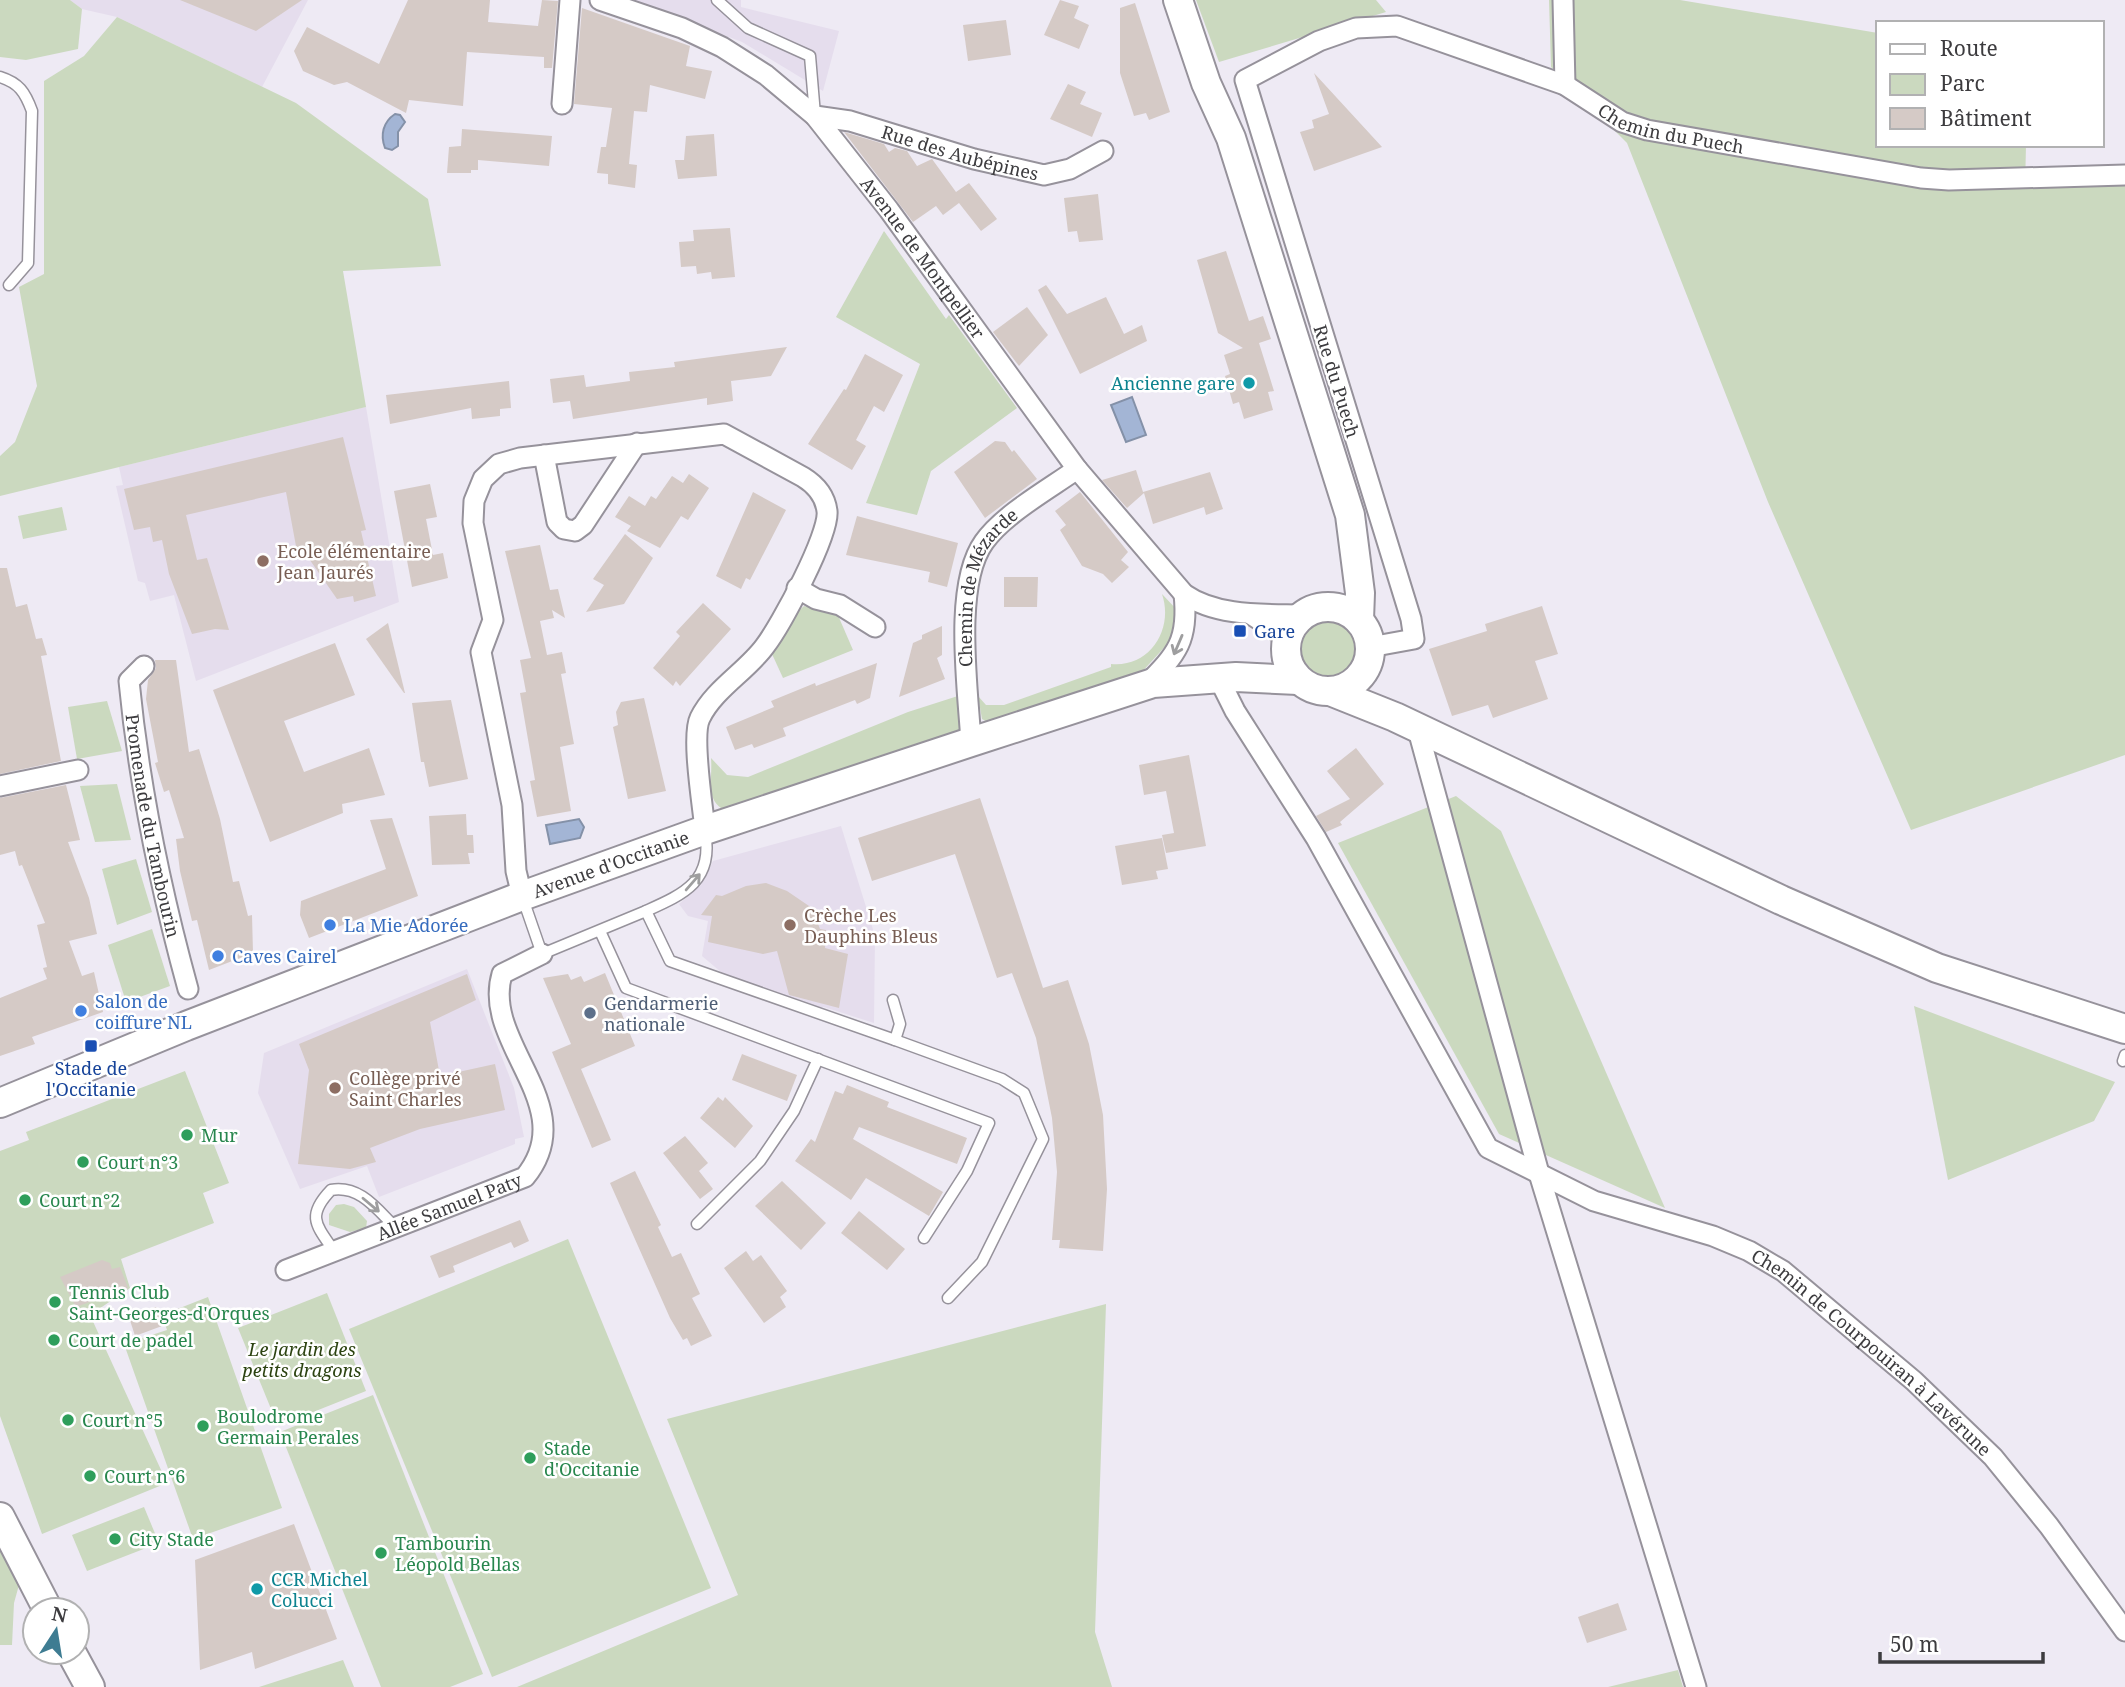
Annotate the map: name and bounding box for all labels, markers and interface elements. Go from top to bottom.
legend [1876,21,2104,147]
text: Route [1940,34,1998,62]
text: Parc [1940,69,1985,97]
street label: Chemin du Puech [1593,98,1746,159]
text: Bâtiment [1940,104,2032,132]
street label: Rue des Aubépines [879,119,1041,185]
street label: Avenue de Montpellier [855,172,991,344]
street label: Rue du Puech [1308,322,1366,440]
place label: Ancienne gare [1111,371,1235,395]
marker: Ancienne gare [1241,375,1257,391]
street label: Chemin de Mézarde [953,502,1022,668]
place label: Ecole élémentaire Jean Jaurés [276,539,431,584]
marker: Ecole élémentaire Jean Jaurés [255,553,271,569]
place label: Gare [1254,619,1295,643]
marker: Gare [1232,623,1248,639]
one-way arrow [1171,634,1184,656]
street label: Promenade du Tambourin [121,713,186,940]
street label: Avenue d'Occitanie [529,825,692,903]
one-way arrow [685,873,701,891]
place label: Crèche Les Dauphins Bleus [804,903,938,948]
place label: La Mie Adorée [344,913,469,937]
marker: La Mie Adorée [322,917,338,933]
marker: Crèche Les Dauphins Bleus [782,917,798,933]
place label: Caves Cairel [232,944,337,968]
marker: Caves Cairel [210,948,226,964]
place label: Salon de coiffure NL [95,989,192,1034]
place label: Gendarmerie nationale [604,991,718,1036]
marker: Salon de coiffure NL [73,1003,89,1019]
marker: Gendarmerie nationale [582,1005,598,1021]
marker: Stade de l'Occitanie [83,1038,99,1054]
place label: Stade de l'Occitanie [46,1056,136,1101]
place label: Collège privé Saint Charles [349,1066,462,1111]
marker: Collège privé Saint Charles [327,1080,343,1096]
place label: Mur [201,1123,238,1147]
marker: Mur [179,1127,195,1143]
place label: Court n°3 [97,1150,178,1174]
marker: Court n°3 [75,1154,91,1170]
street label: Allée Samuel Paty [373,1167,526,1246]
place label: Court n°2 [39,1188,120,1212]
marker: Court n°2 [17,1192,33,1208]
one-way arrow [362,1196,380,1212]
street label: Chemin de Courpouiran à Lavérune [1747,1243,1997,1461]
place label: Tennis Club Saint-Georges-d'Orques [69,1280,270,1325]
marker: Tennis Club Saint-Georges-d'Orques [47,1294,63,1310]
place label: Court de padel [68,1328,194,1352]
marker: Court de padel [46,1332,62,1348]
park label: Le jardin des petits dragons [241,1337,362,1382]
place label: Boulodrome Germain Perales [217,1404,359,1449]
place label: Court n°5 [82,1408,163,1432]
marker: Court n°5 [60,1412,76,1428]
marker: Boulodrome Germain Perales [195,1418,211,1434]
place label: Stade d'Occitanie [544,1436,639,1481]
marker: Stade d'Occitanie [522,1450,538,1466]
place label: Court n°6 [104,1464,185,1488]
marker: Court n°6 [82,1468,98,1484]
place label: City Stade [129,1527,214,1551]
marker: City Stade [107,1531,123,1547]
place label: Tambourin Léopold Bellas [395,1531,520,1576]
marker: Tambourin Léopold Bellas [373,1545,389,1561]
place label: CCR Michel Colucci [271,1567,368,1612]
marker: CCR Michel Colucci [249,1581,265,1597]
north arrow [21,1596,91,1666]
text: N [50,1600,70,1629]
scale bar [1880,1620,2043,1664]
text: 50 m [1890,1630,1939,1658]

